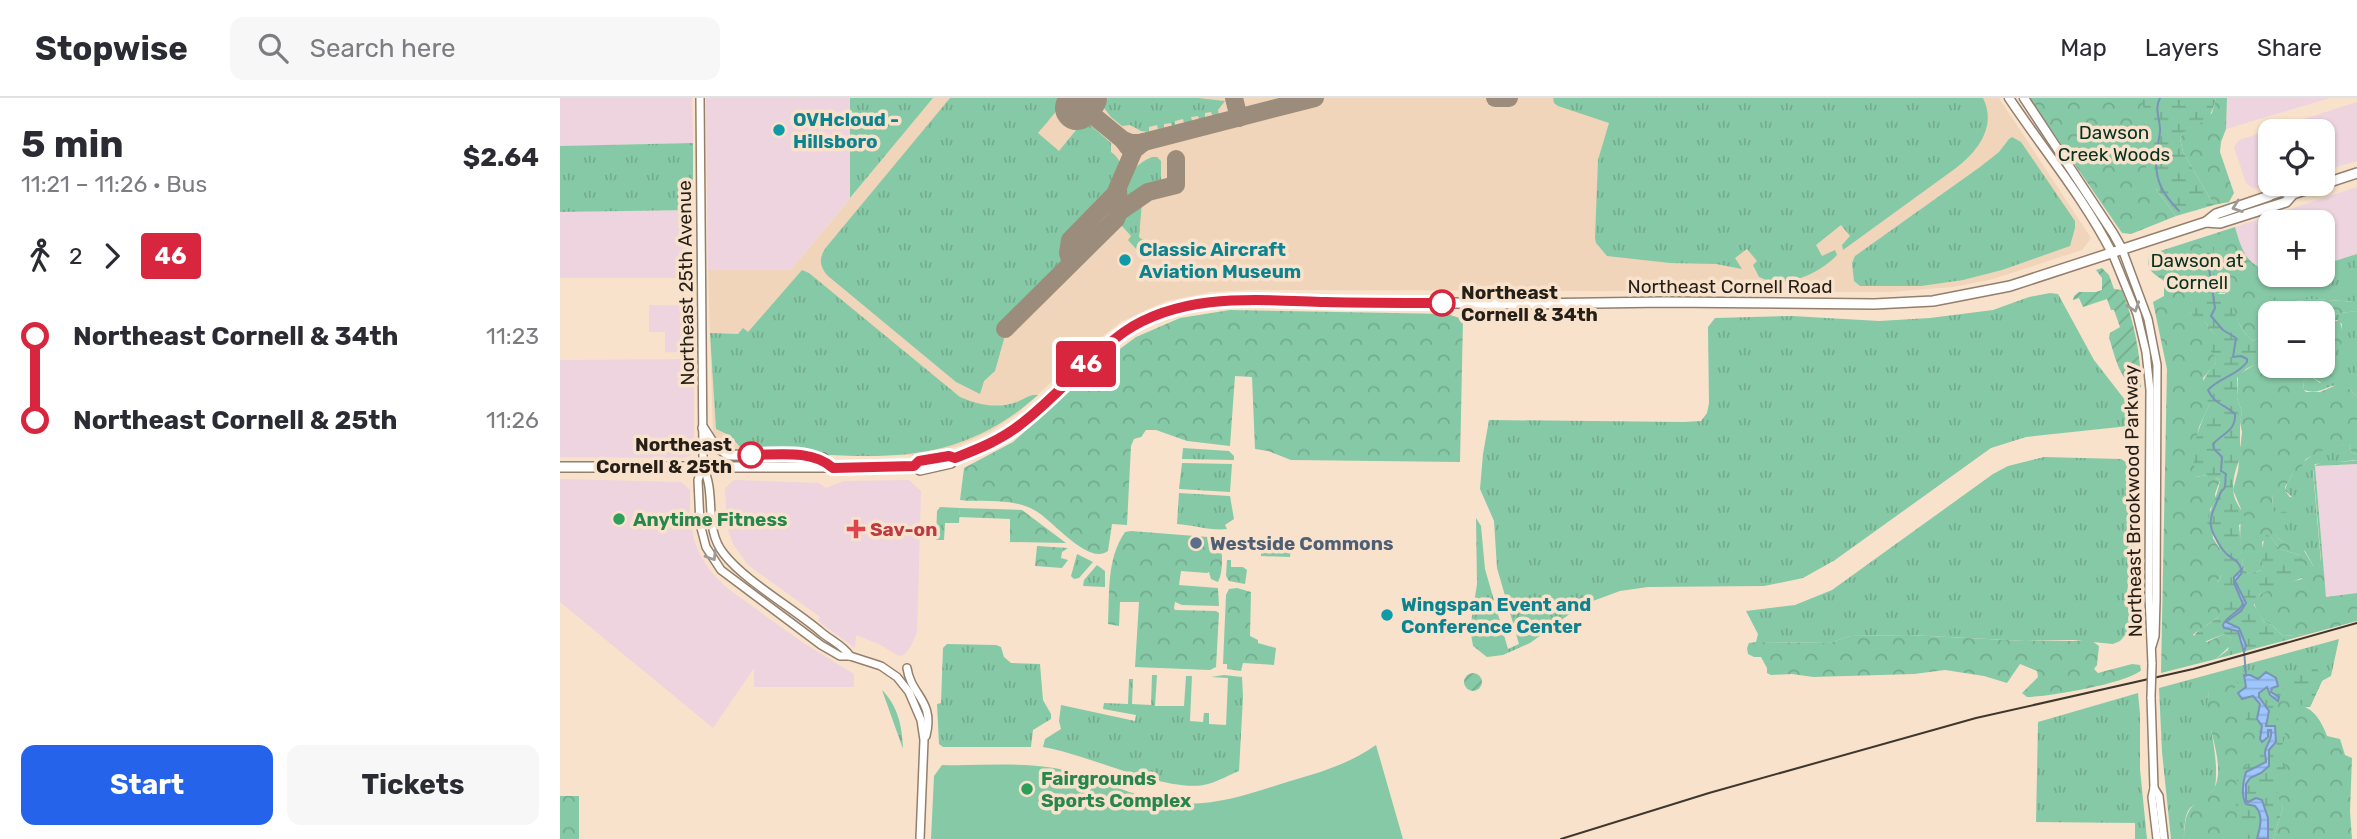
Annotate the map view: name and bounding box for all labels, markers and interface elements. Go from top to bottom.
search box [230,17,720,80]
text: Stopwise [35,29,188,68]
icon: search [254,29,292,67]
text: Search here [310,33,456,64]
text: Map [2060,34,2107,62]
text: Layers [2145,34,2219,62]
text: Share [2257,34,2322,62]
place label: OVHcloud - Hillsboro [793,108,899,153]
map controls [2258,119,2335,378]
button: locate [2258,119,2335,196]
text: 5 min [21,121,124,167]
park label: Dawson Creek Woods [2058,121,2170,166]
marker: OVHcloud - Hillsboro [771,122,787,138]
text: $2.64 [463,142,539,173]
text: 11:21 – 11:26 · Bus [21,170,207,198]
street label: Northeast 25th Avenue [673,180,699,386]
one-way arrow [2231,199,2243,213]
button: + [2258,210,2335,287]
icon: walk [21,237,59,275]
icon: forward [93,237,131,275]
place label: Classic Aircraft Aviation Museum [1139,238,1301,283]
text: 2 [69,242,83,270]
text: 46 [155,242,187,270]
park label: Dawson at Cornell [2150,249,2244,294]
marker: Classic Aircraft Aviation Museum [1117,252,1133,268]
street label: Northeast Cornell Road [1627,275,1833,298]
place label: Northeast Cornell & 34th [1461,281,1598,326]
marker: Northeast Cornell & 34th [1429,290,1455,316]
one-way arrow [2126,301,2141,313]
button: − [2258,301,2335,378]
text: Northeast Cornell & 34th [73,321,398,352]
text: 11:23 [486,322,539,350]
line badge: 46 [1054,341,1118,387]
text: 46 [1070,350,1102,378]
street label: Northeast Brookwood Parkway [2119,365,2147,637]
text: Northeast Cornell & 25th [73,405,397,436]
text: 11:26 [486,406,539,434]
place label: Northeast Cornell & 25th [596,433,732,478]
marker: Northeast Cornell & 25th [738,442,764,468]
place label: Anytime Fitness [633,508,787,531]
marker: Anytime Fitness [611,511,627,527]
place label: Sav-on [870,518,937,541]
marker: Sav-on [848,521,864,537]
place label: Westside Commons [1210,532,1393,555]
marker: Westside Commons [1188,535,1204,551]
one-way arrow [704,549,717,562]
place label: Wingspan Event and Conference Center [1401,593,1591,638]
marker: Wingspan Event and Conference Center [1379,607,1395,623]
button: Start [21,745,273,825]
button: Tickets [287,745,539,825]
place label: Fairgrounds Sports Complex [1041,767,1191,812]
marker: Fairgrounds Sports Complex [1019,781,1035,797]

